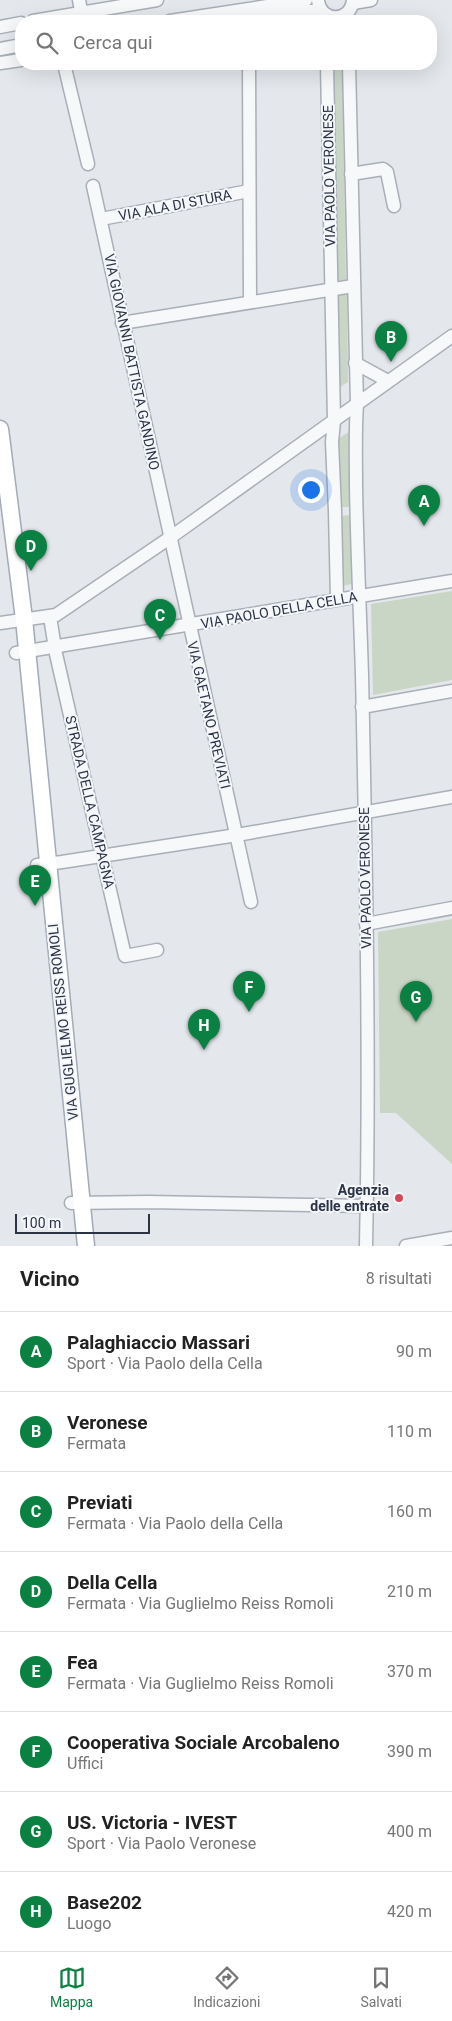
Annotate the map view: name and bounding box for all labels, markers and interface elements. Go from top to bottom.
search box [15,15,437,70]
icon: search [33,29,61,57]
text: Cerca qui [73,31,153,54]
street label: VIA PAOLO VERONESE [320,105,338,247]
street label: VIA ALA DI STURA [117,186,233,224]
street label: VIA GIOVANNI BATTISTA GANDINO [101,252,163,472]
pin: B [375,321,407,362]
your location [298,477,324,503]
pin: A [408,485,440,526]
pin: D [15,530,47,571]
street label: VIA PAOLO DELLA CELLA [200,588,358,632]
pin: C [144,599,176,640]
street label: VIA GAETANO PREVIATI [184,640,234,790]
street label: STRADA DELLA CAMPAGNA [62,714,118,890]
street label: VIA PAOLO VERONESE [356,807,374,949]
pin: E [19,865,51,906]
street label: VIA GUGLIELMO REISS ROMOLI [45,923,81,1121]
pin: F [233,971,265,1012]
pin: G [400,981,432,1022]
pin: H [188,1009,220,1050]
place label: Agenzia delle entrate [310,1182,390,1214]
marker: Agenzia delle entrate [393,1192,405,1204]
scale bar [15,1211,150,1234]
text: 100 m [22,1215,61,1231]
text: Vicino [20,1267,79,1291]
text: 8 risultati [366,1269,432,1288]
text: Palaghiaccio Massari [67,1331,250,1354]
text: A [31,1342,41,1361]
text: 90 m [396,1342,432,1361]
text: Sport · Via Paolo della Cella [67,1354,263,1373]
text: Veronese [67,1411,148,1434]
text: B [31,1422,41,1441]
text: 110 m [387,1422,432,1441]
text: Fermata [67,1434,126,1453]
text: Previati [67,1491,132,1514]
text: C [31,1502,41,1521]
text: 160 m [387,1502,432,1521]
text: Fermata · Via Paolo della Cella [67,1514,283,1533]
text: Della Cella [67,1571,157,1594]
text: D [31,1582,41,1601]
text: 210 m [387,1582,432,1601]
text: Fermata · Via Guglielmo Reiss Romoli [67,1594,334,1613]
text: Fea [67,1651,98,1674]
text: E [32,1662,41,1681]
text: 370 m [387,1662,432,1681]
text: Fermata · Via Guglielmo Reiss Romoli [67,1674,334,1693]
text: Cooperativa Sociale Arcobaleno [67,1731,340,1754]
text: F [32,1742,40,1761]
text: 390 m [387,1742,432,1761]
text: Uffici [67,1754,103,1773]
text: US. Victoria - IVEST [67,1811,237,1834]
text: G [31,1822,41,1841]
text: 400 m [387,1822,432,1841]
text: Sport · Via Paolo Veronese [67,1834,256,1853]
text: Base202 [67,1891,142,1914]
text: H [30,1902,42,1921]
text: 420 m [387,1902,432,1921]
text: Luogo [67,1914,111,1933]
tab: Mappa [50,1964,93,2010]
tab: Indicazioni [193,1964,260,2010]
tab: Salvati [360,1964,402,2010]

